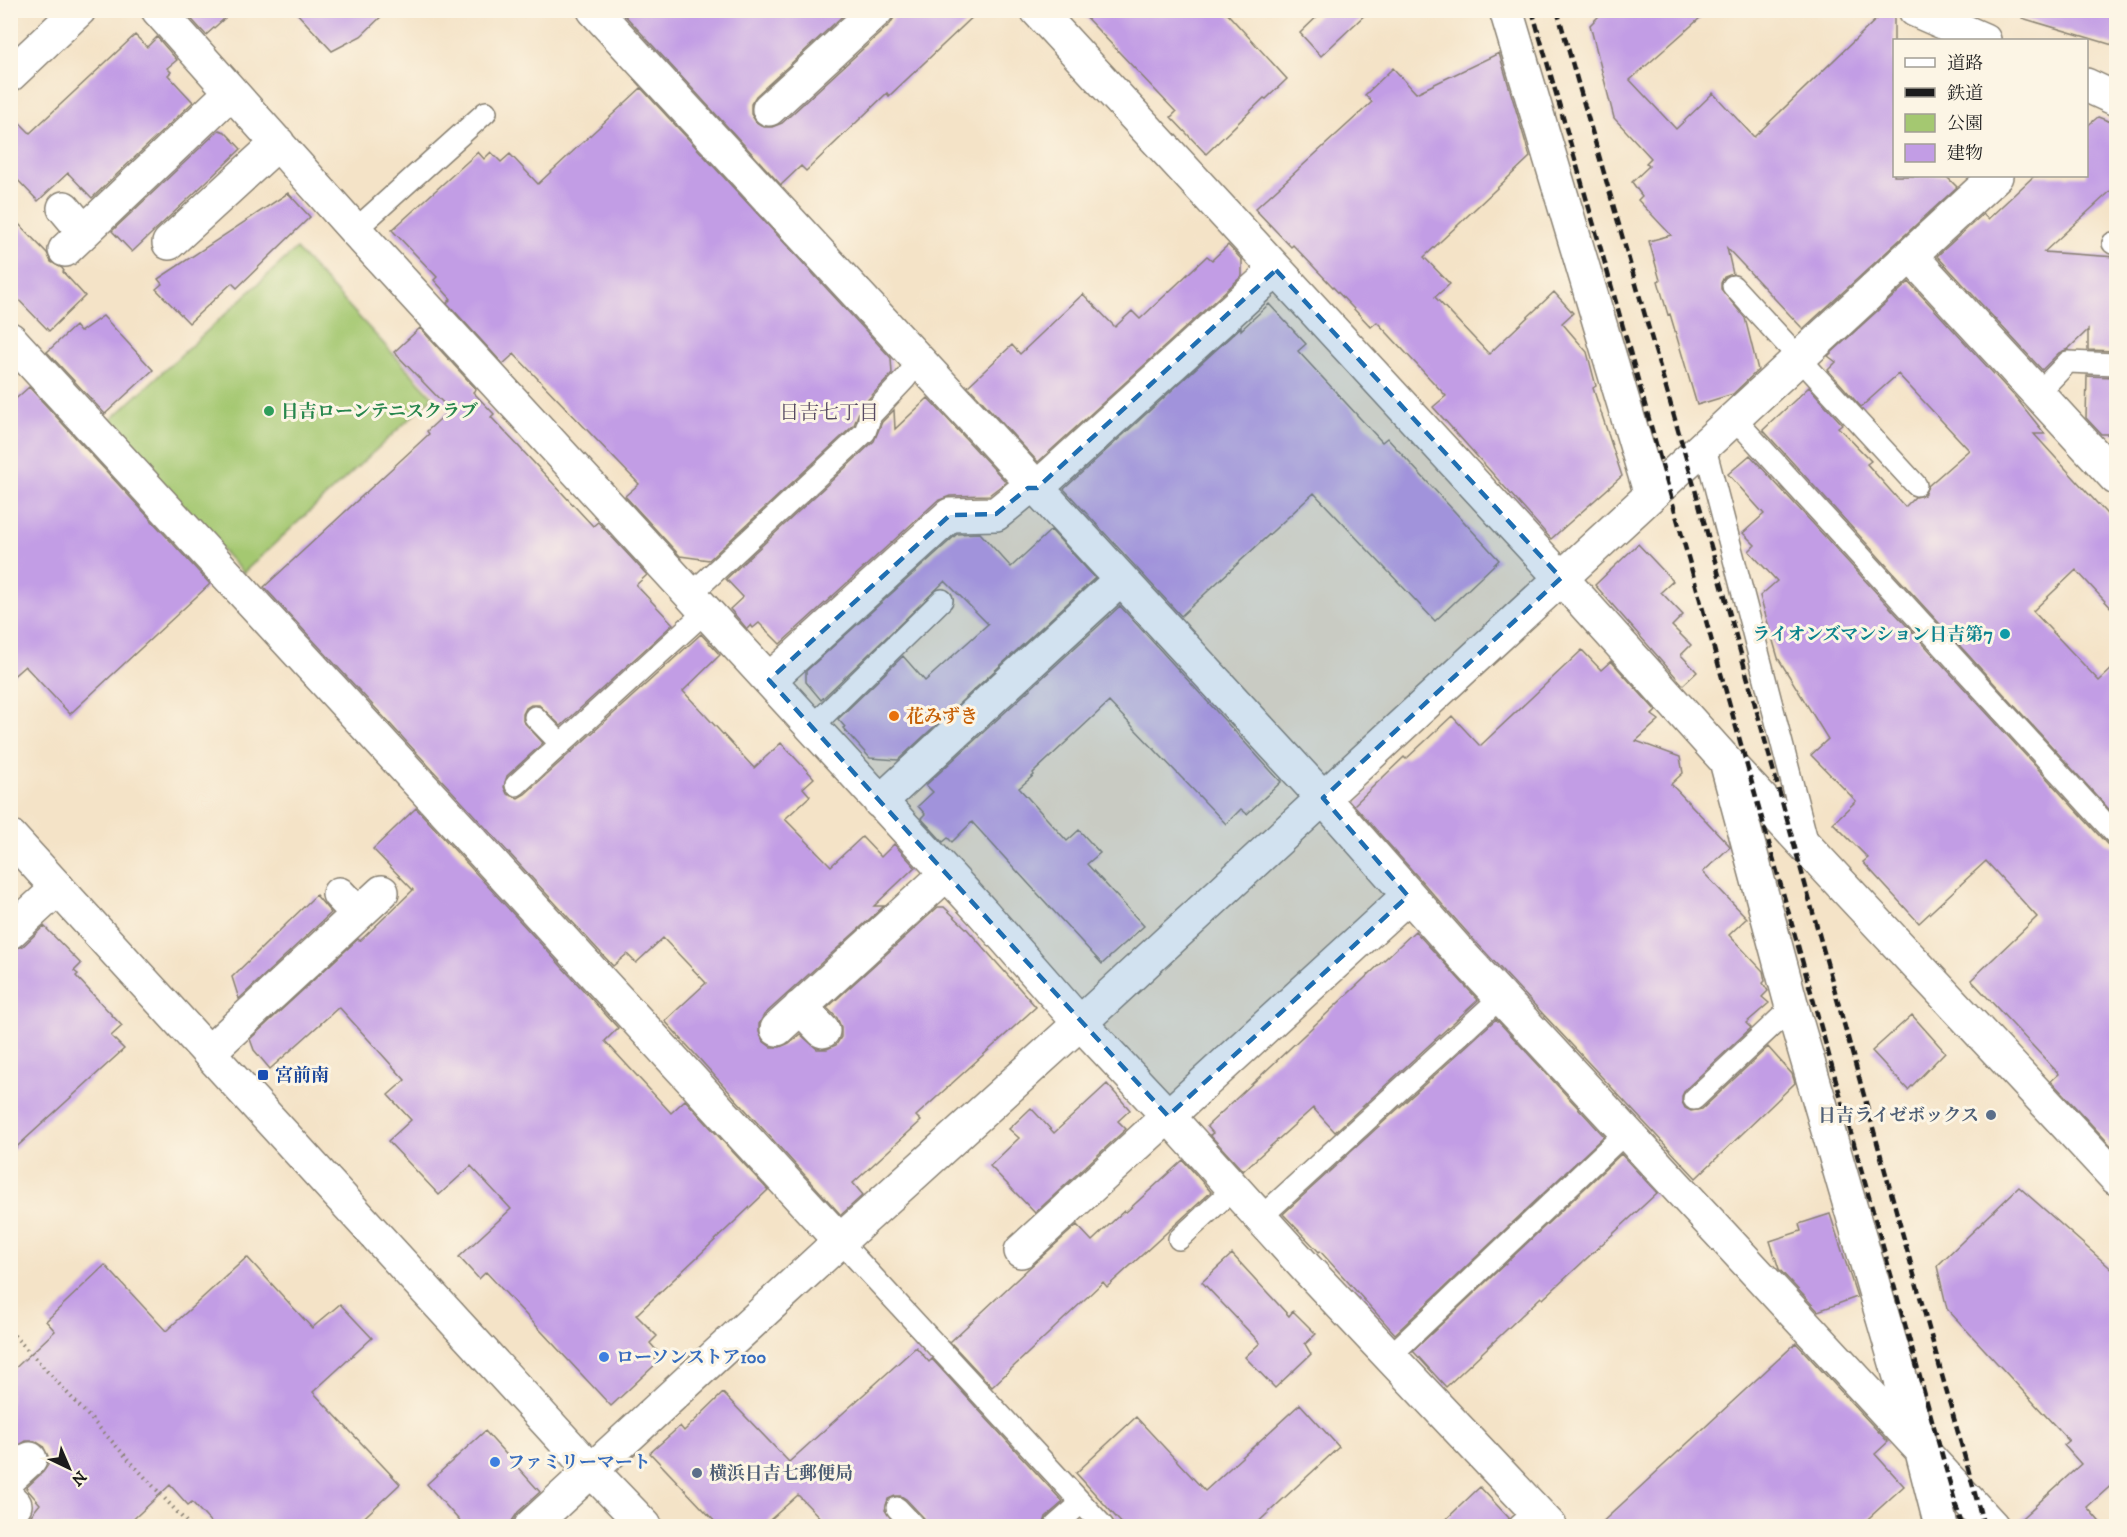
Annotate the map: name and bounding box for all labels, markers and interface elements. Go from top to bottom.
legend [1893,39,2088,177]
text: 道路 [1947,53,1983,75]
text: 鉄道 [1947,83,1983,105]
text: 公園 [1947,113,1983,135]
text: 建物 [1947,143,1983,165]
place label: 日吉ローンテニスクラブ [281,401,478,423]
district label: 日吉七丁目 [779,401,879,426]
marker: 日吉ローンテニスクラブ [262,404,276,418]
place label: ライオンズマンション日吉第7 [1752,624,1993,646]
marker: ライオンズマンション日吉第7 [1998,627,2012,641]
place label: 花みずき [906,706,978,728]
marker: 花みずき [887,709,901,723]
place label: 宮前南 [275,1065,329,1087]
marker: 宮前南 [256,1068,270,1082]
place label: 日吉ライゼボックス [1818,1105,1979,1127]
marker: 日吉ライゼボックス [1984,1108,1998,1122]
place label: ローソンストア100 [616,1347,766,1369]
marker: ローソンストア100 [597,1350,611,1364]
north arrow [39,1438,99,1498]
place label: ファミリーマート [507,1452,651,1474]
marker: ファミリーマート [488,1455,502,1469]
place label: 横浜日吉七郵便局 [709,1463,853,1485]
text: N [67,1466,90,1490]
marker: 横浜日吉七郵便局 [690,1466,704,1480]

